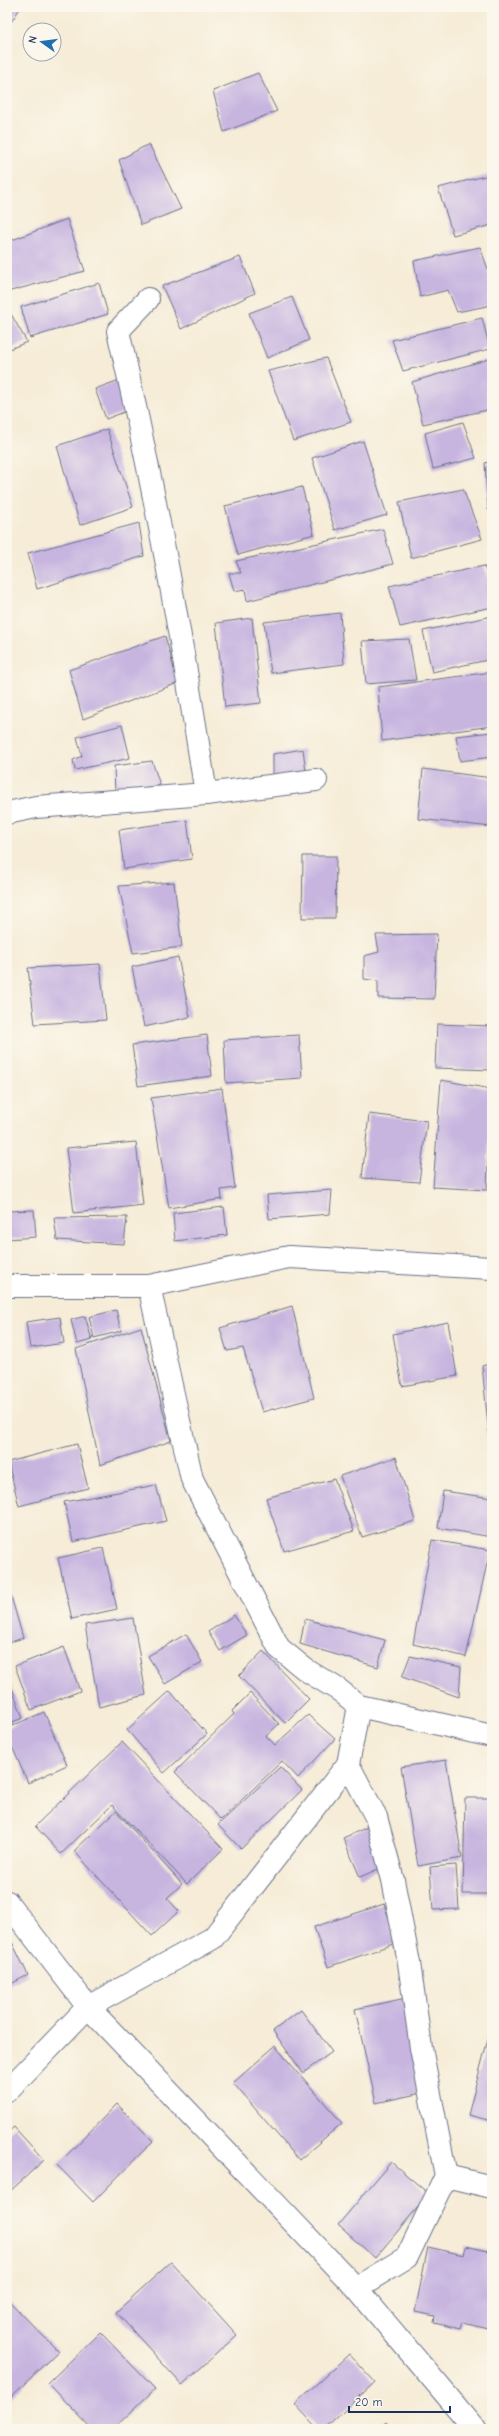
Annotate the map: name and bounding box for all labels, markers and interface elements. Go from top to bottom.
north arrow [22,22,62,62]
text: N [26,35,40,45]
scale bar [349,2388,450,2414]
text: 20 m [355,2395,383,2409]

